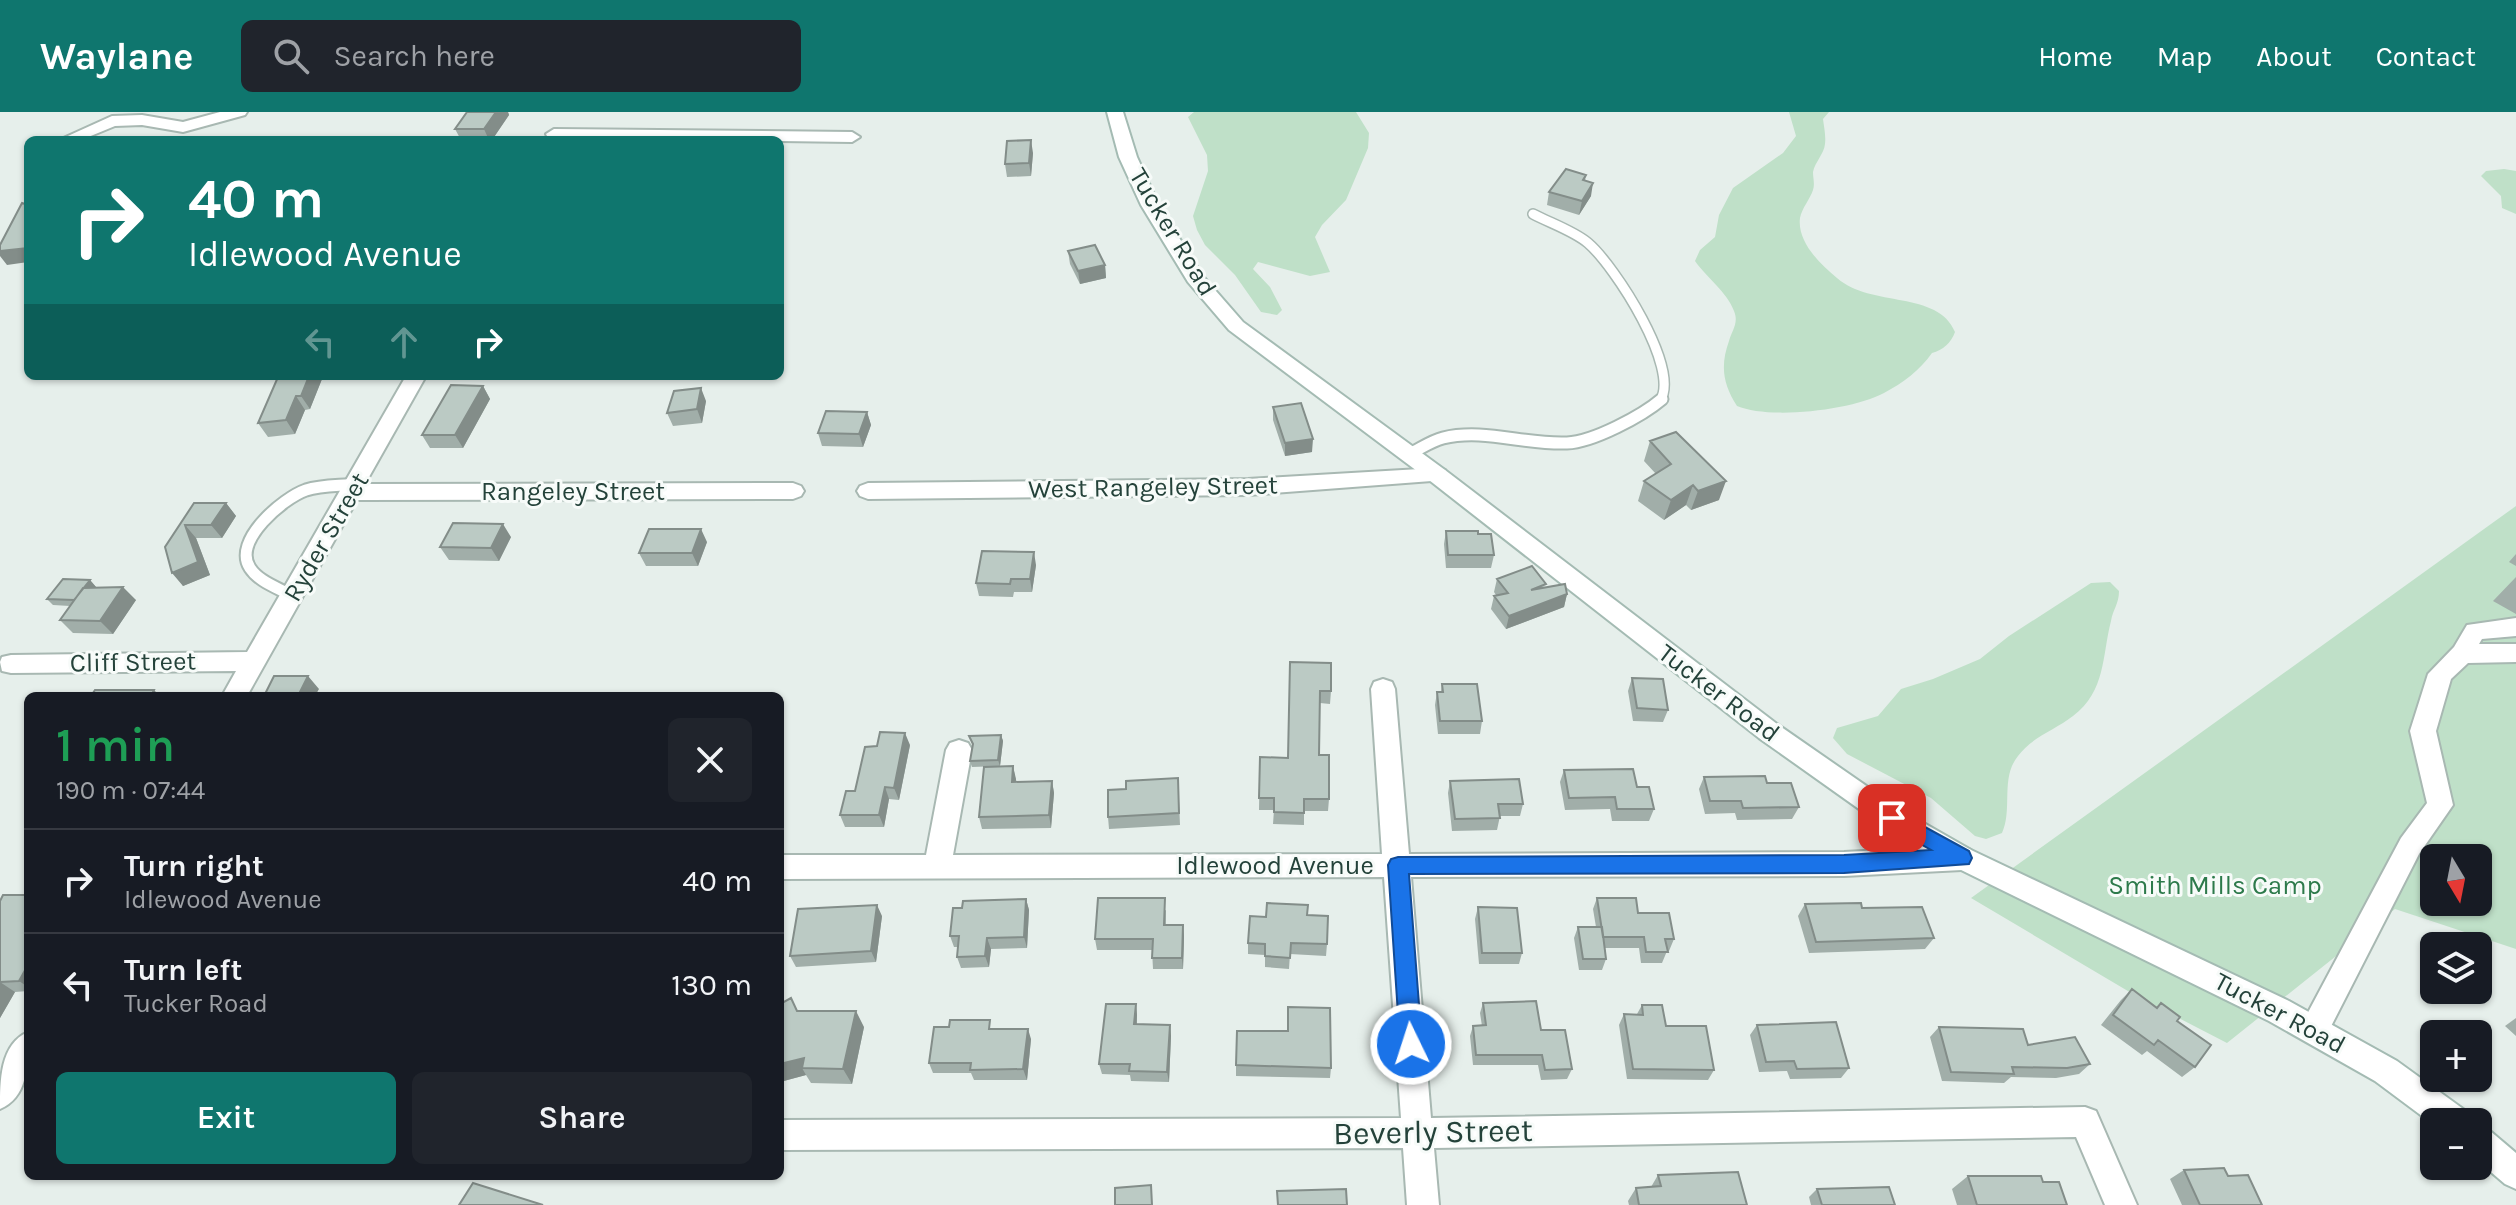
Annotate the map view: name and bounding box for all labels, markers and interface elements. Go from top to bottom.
search box [241,20,801,92]
text: Waylane [40,34,193,79]
icon: search [269,34,313,78]
text: Search here [333,38,495,74]
text: Home [2038,40,2113,73]
text: Map [2157,40,2212,73]
text: About [2256,40,2332,73]
text: Contact [2376,40,2476,73]
street label: Tucker Road [1123,162,1223,302]
text: 40 m [188,166,324,231]
icon: right [56,168,160,272]
text: Idlewood Avenue [188,233,462,275]
icon: left [298,320,342,364]
icon: ahead [382,320,426,364]
icon: right [466,320,510,364]
street label: Ryder Street [277,467,375,607]
street label: West Rangeley Street [1028,469,1278,505]
street label: Rangeley Street [481,476,665,507]
street label: Tucker Road [1652,637,1786,749]
street label: Cliff Street [70,645,197,679]
text: 1 min [56,717,175,773]
button: close [668,718,752,802]
text: 190 m · 07:44 [56,775,205,806]
pin [1858,784,1926,852]
icon: arrive [1870,796,1914,840]
north arrow [2420,844,2492,916]
map controls [2420,844,2492,1180]
text: Turn right [124,848,264,884]
street label: Idlewood Avenue [1176,850,1374,881]
icon: right [56,859,100,903]
text: 40 m [682,863,752,899]
park label: Smith Mills Camp [2108,870,2322,901]
text: Idlewood Avenue [124,884,322,915]
button: layers [2420,932,2492,1004]
text: Turn left [124,952,242,988]
icon: left [56,963,100,1007]
street label: Tucker Road [2209,966,2351,1060]
text: 130 m [671,967,752,1003]
text: Tucker Road [124,988,268,1019]
position arrow [1369,1002,1453,1086]
button: + [2420,1020,2492,1092]
button: Exit [56,1072,396,1164]
button: Share [412,1072,752,1164]
button: − [2420,1108,2492,1180]
street label: Beverly Street [1333,1112,1533,1152]

